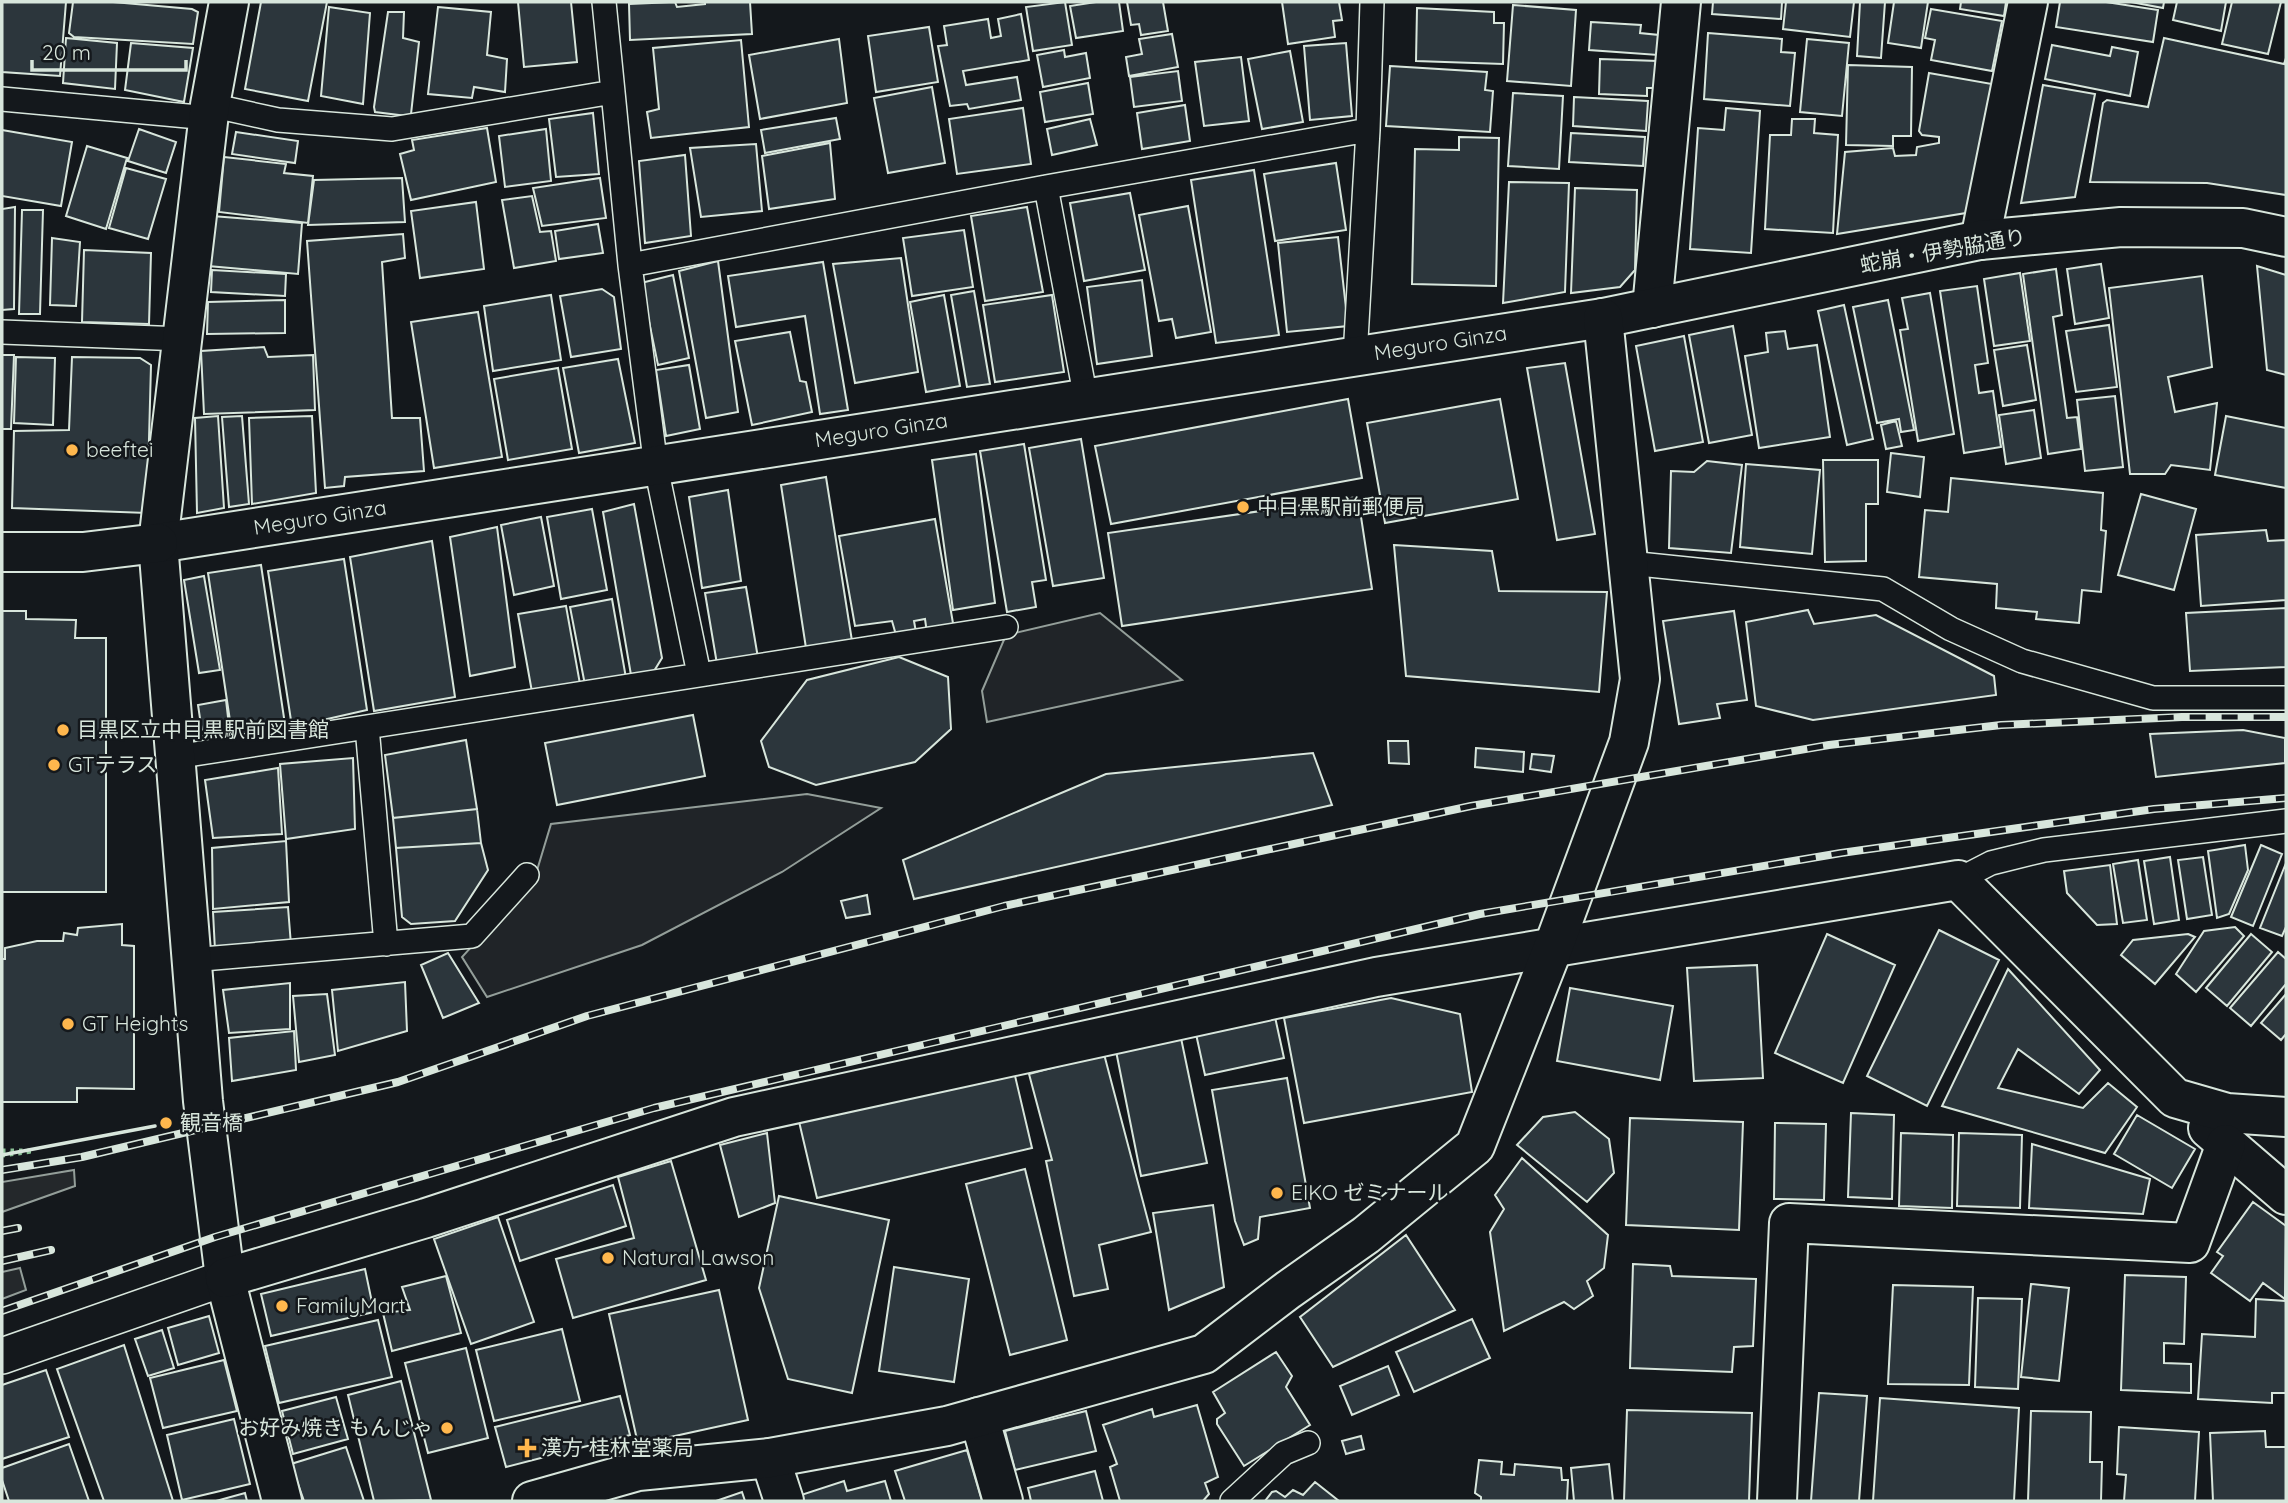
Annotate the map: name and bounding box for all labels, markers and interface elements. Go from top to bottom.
scale bar [32,28,186,72]
text: 20 m [42,39,91,65]
street label: 蛇崩・伊勢脇通り [1858,223,2028,277]
street label: Meguro Ginza [1372,319,1509,365]
street label: Meguro Ginza [813,406,949,453]
place label: beeftei [86,436,153,462]
marker: beeftei [64,442,80,458]
place label: 中目黒駅前郵便局 [1257,493,1425,519]
street label: Meguro Ginza [252,494,388,540]
marker: 中目黒駅前郵便局 [1235,499,1251,515]
place label: 目黒区立中目黒駅前図書館 [77,716,329,742]
marker: 目黒区立中目黒駅前図書館 [55,722,71,738]
place label: GTテラス [68,751,157,777]
marker: GTテラス [46,757,62,773]
place label: GT Heights [82,1010,188,1036]
marker: GT Heights [60,1016,76,1032]
place label: 観音橋 [180,1109,243,1135]
marker: 観音橋 [158,1115,174,1131]
place label: EIKO ゼミナール [1291,1179,1449,1205]
marker: EIKO ゼミナール [1269,1185,1285,1201]
place label: Natural Lawson [622,1244,774,1270]
marker: Natural Lawson [600,1250,616,1266]
place label: FamilyMart [296,1292,406,1318]
marker: FamilyMart [274,1298,290,1314]
place label: お好み焼き もんじゃ [238,1414,433,1440]
marker: お好み焼き もんじゃ [439,1420,455,1436]
place label: 漢方 桂林堂薬局 [541,1434,694,1460]
marker: 漢方 桂林堂薬局 [519,1440,535,1456]

